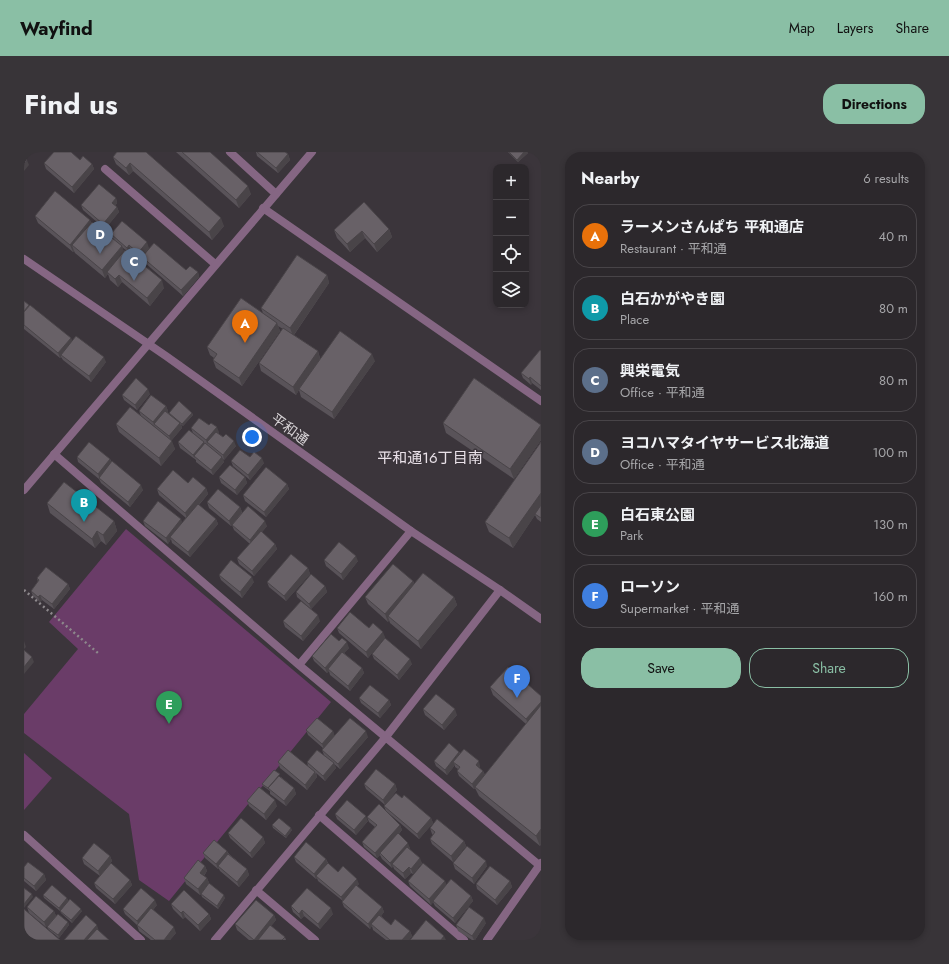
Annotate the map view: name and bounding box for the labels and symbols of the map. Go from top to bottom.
pin: D [87,221,113,254]
pin: C [121,248,147,281]
pin: A [232,310,258,343]
street label: 平和通 [267,409,313,449]
your location [242,427,262,447]
district label: 平和通16丁目南 [377,447,483,469]
pin: B [71,489,97,522]
pin: F [504,665,530,698]
pin: E [156,691,182,724]

